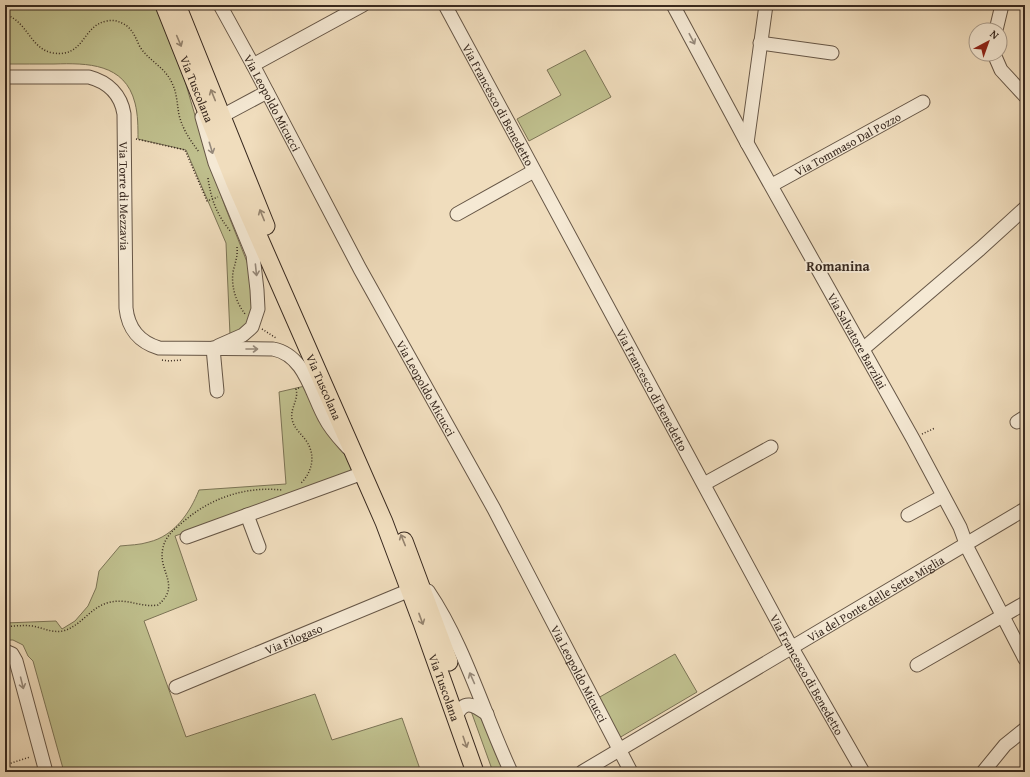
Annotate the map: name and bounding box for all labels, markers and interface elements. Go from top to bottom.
north arrow [968,22,1008,62]
text: N [987,26,1003,43]
one-way arrow [688,33,696,45]
one-way arrow [175,35,183,47]
street label: Via Francesco di Benedetto [459,40,539,169]
street label: Via Leopoldo Micucci [240,51,306,155]
street label: Via Tuscolana [176,53,218,125]
one-way arrow [209,89,217,101]
street label: Via Tommaso Dal Pozzo [791,107,904,180]
street label: Via Torre di Mezzavia [116,141,134,251]
one-way arrow [207,142,215,154]
one-way arrow [257,210,265,222]
district label: Romanina [806,256,870,276]
one-way arrow [252,263,260,276]
street label: Via Salvatore Barzilai [824,289,892,392]
street label: Via Francesco di Benedetto [613,326,692,454]
street label: Via Leopoldo Micucci [393,337,460,439]
one-way arrow [245,345,258,353]
street label: Via Tuscolana [303,351,347,423]
one-way arrow [399,534,406,546]
street label: Via del Ponte delle Sette Miglia [804,550,947,645]
street label: Via Francesco di Benedetto [766,611,848,738]
one-way arrow [418,613,426,625]
street label: Via Filogaso [262,619,325,658]
street label: Via Leopoldo Micucci [547,622,612,725]
street label: Via Tuscolana [425,651,465,724]
one-way arrow [468,673,476,685]
one-way arrow [19,677,26,690]
one-way arrow [461,735,469,747]

